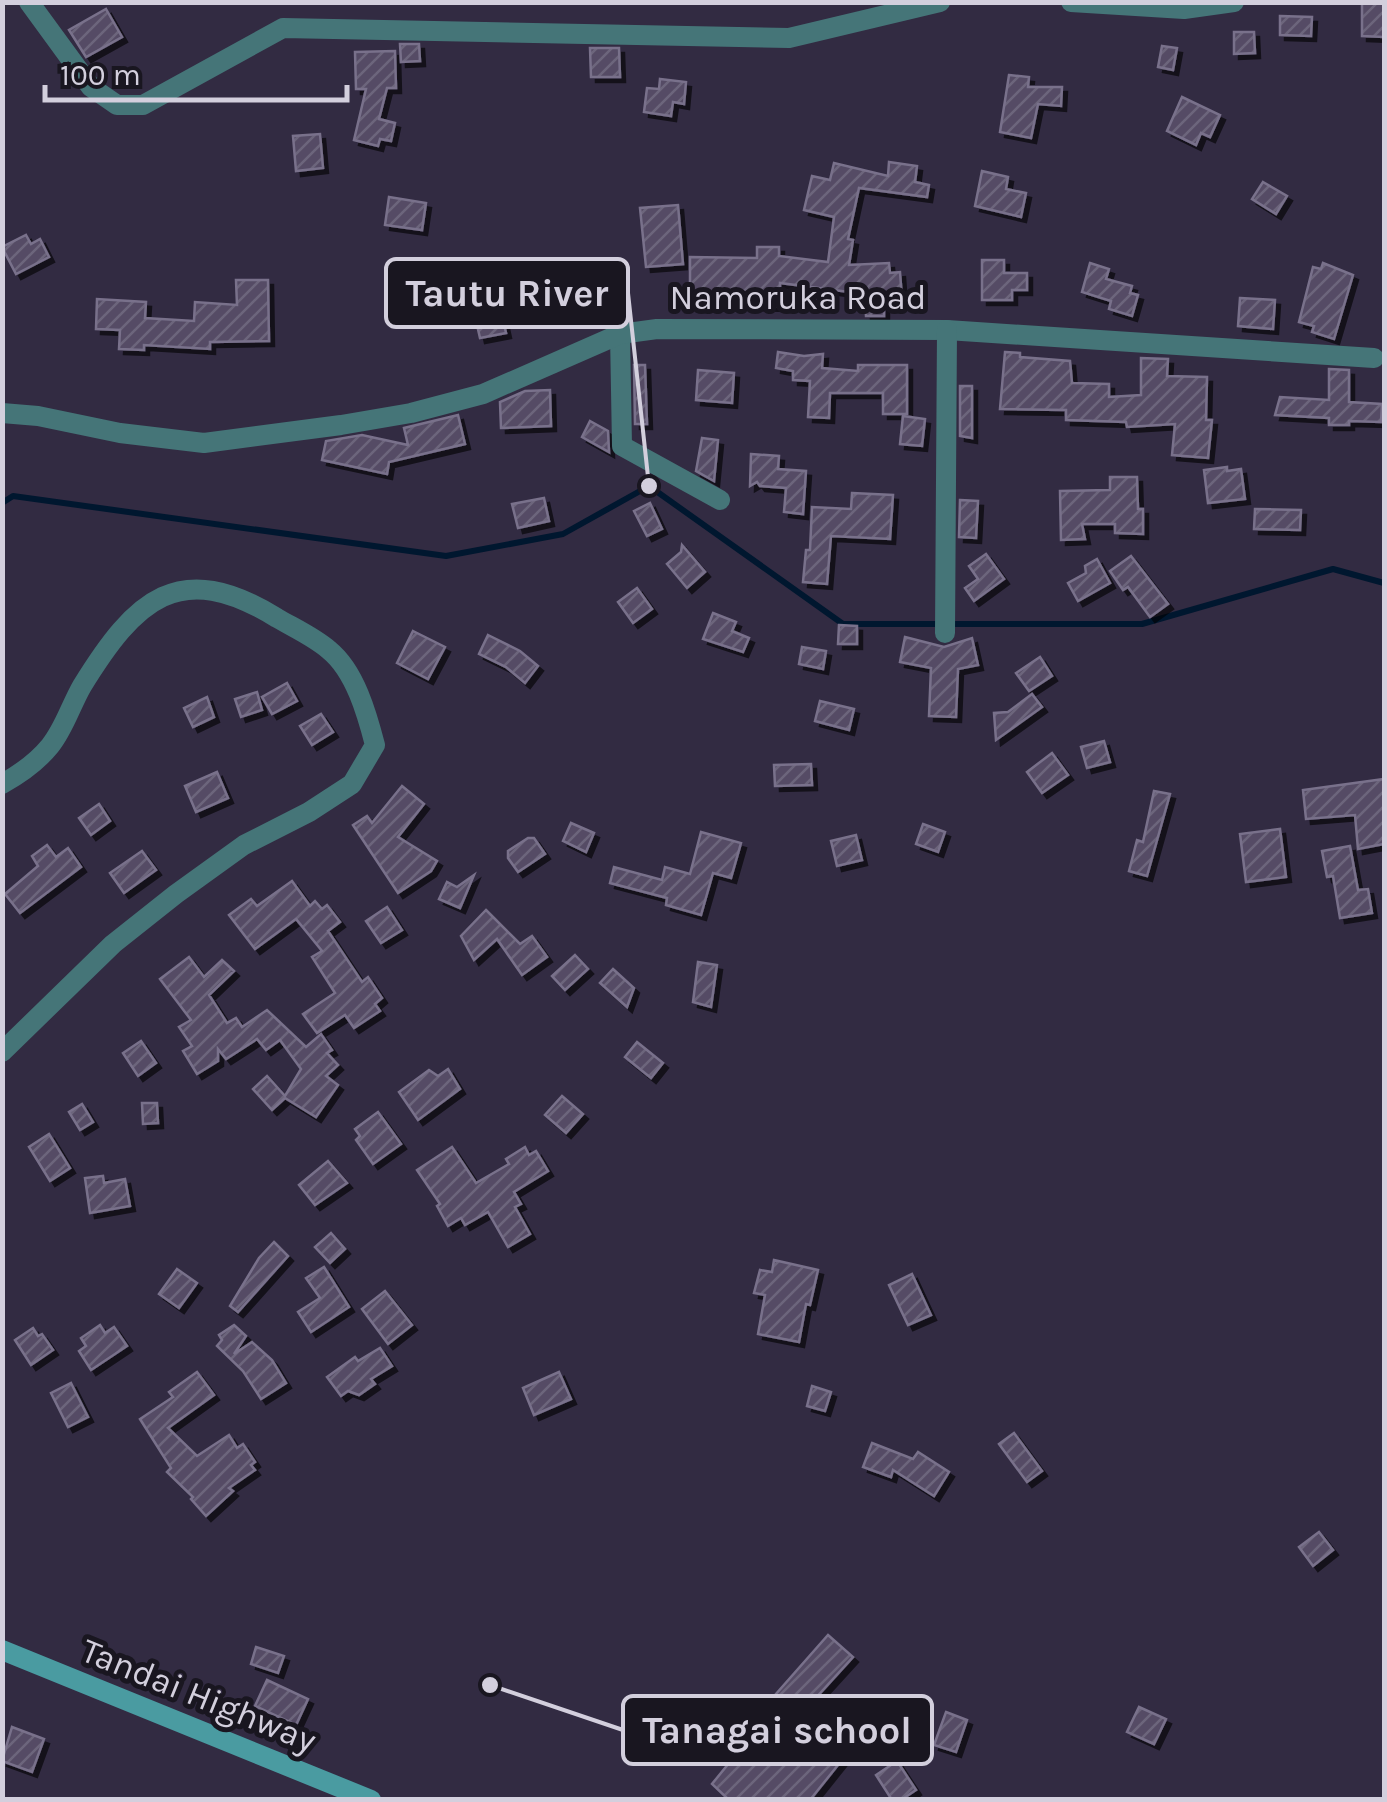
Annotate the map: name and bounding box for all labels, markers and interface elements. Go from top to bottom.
scale bar [45,40,348,102]
text: 100 m [60,57,141,93]
callout: Tautu River [386,259,628,327]
text: Tautu River [406,271,608,316]
street label: Namoruka Road [670,277,926,318]
street label: Tandai Highway [76,1630,322,1761]
callout: Tanagai school [623,1696,932,1764]
text: Tanagai school [642,1708,912,1753]

